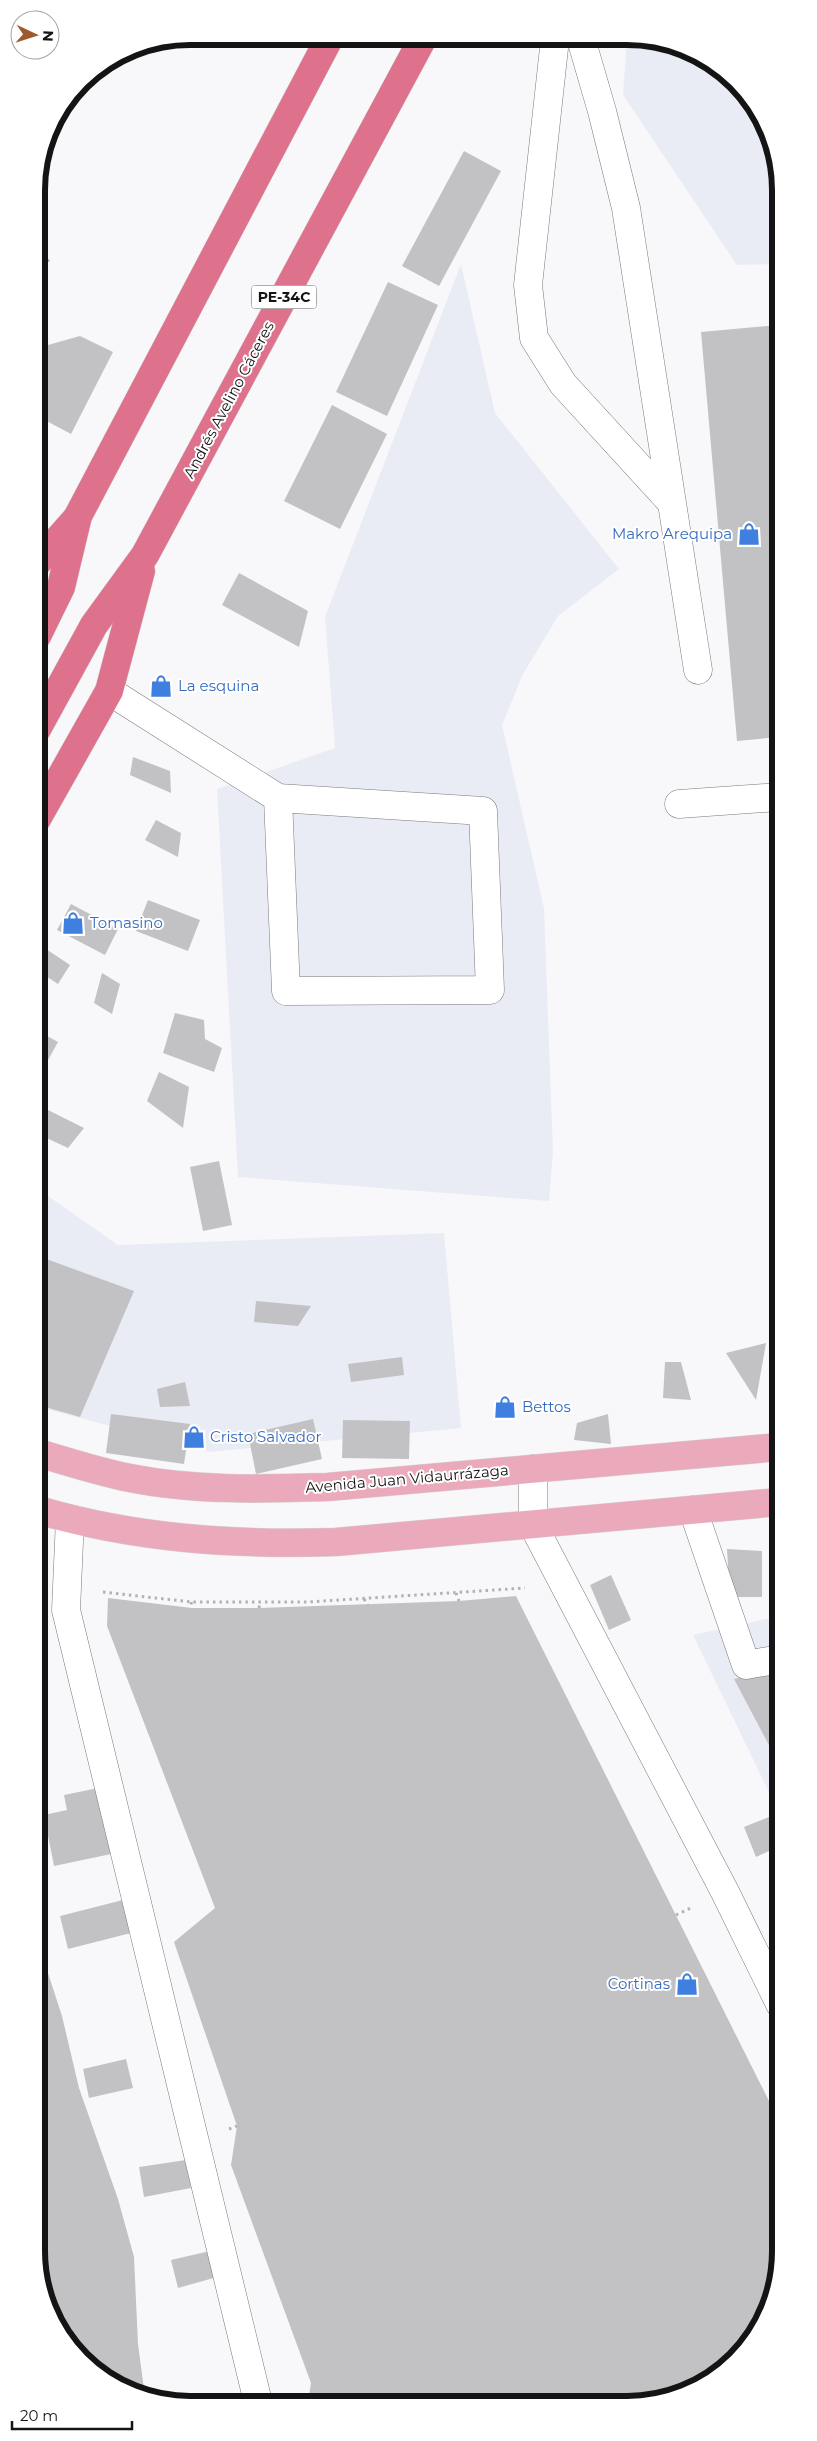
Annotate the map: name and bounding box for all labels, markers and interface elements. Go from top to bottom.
north arrow [10,10,60,60]
text: N [39,30,57,42]
road number: PE-34C [252,286,316,308]
street label: Andrés Avelino Cáceres [179,318,278,481]
shop icon: Makro Arequipa [736,521,762,547]
place label: Makro Arequipa [612,524,732,543]
shop icon: La esquina [148,673,174,699]
place label: La esquina [178,676,259,695]
shop icon: Tomasino [60,910,86,936]
place label: Tomasino [90,913,163,932]
shop icon: Bettos [492,1394,518,1420]
place label: Bettos [522,1397,571,1416]
shop icon: Cristo Salvador [181,1424,207,1450]
place label: Cristo Salvador [210,1427,321,1446]
street label: Avenida Juan Vidaurrázaga [304,1460,509,1497]
shop icon: Cortinas [674,1971,700,1997]
place label: Cortinas [608,1974,670,1993]
scale bar [12,2398,132,2430]
text: 20 m [20,2406,58,2425]

